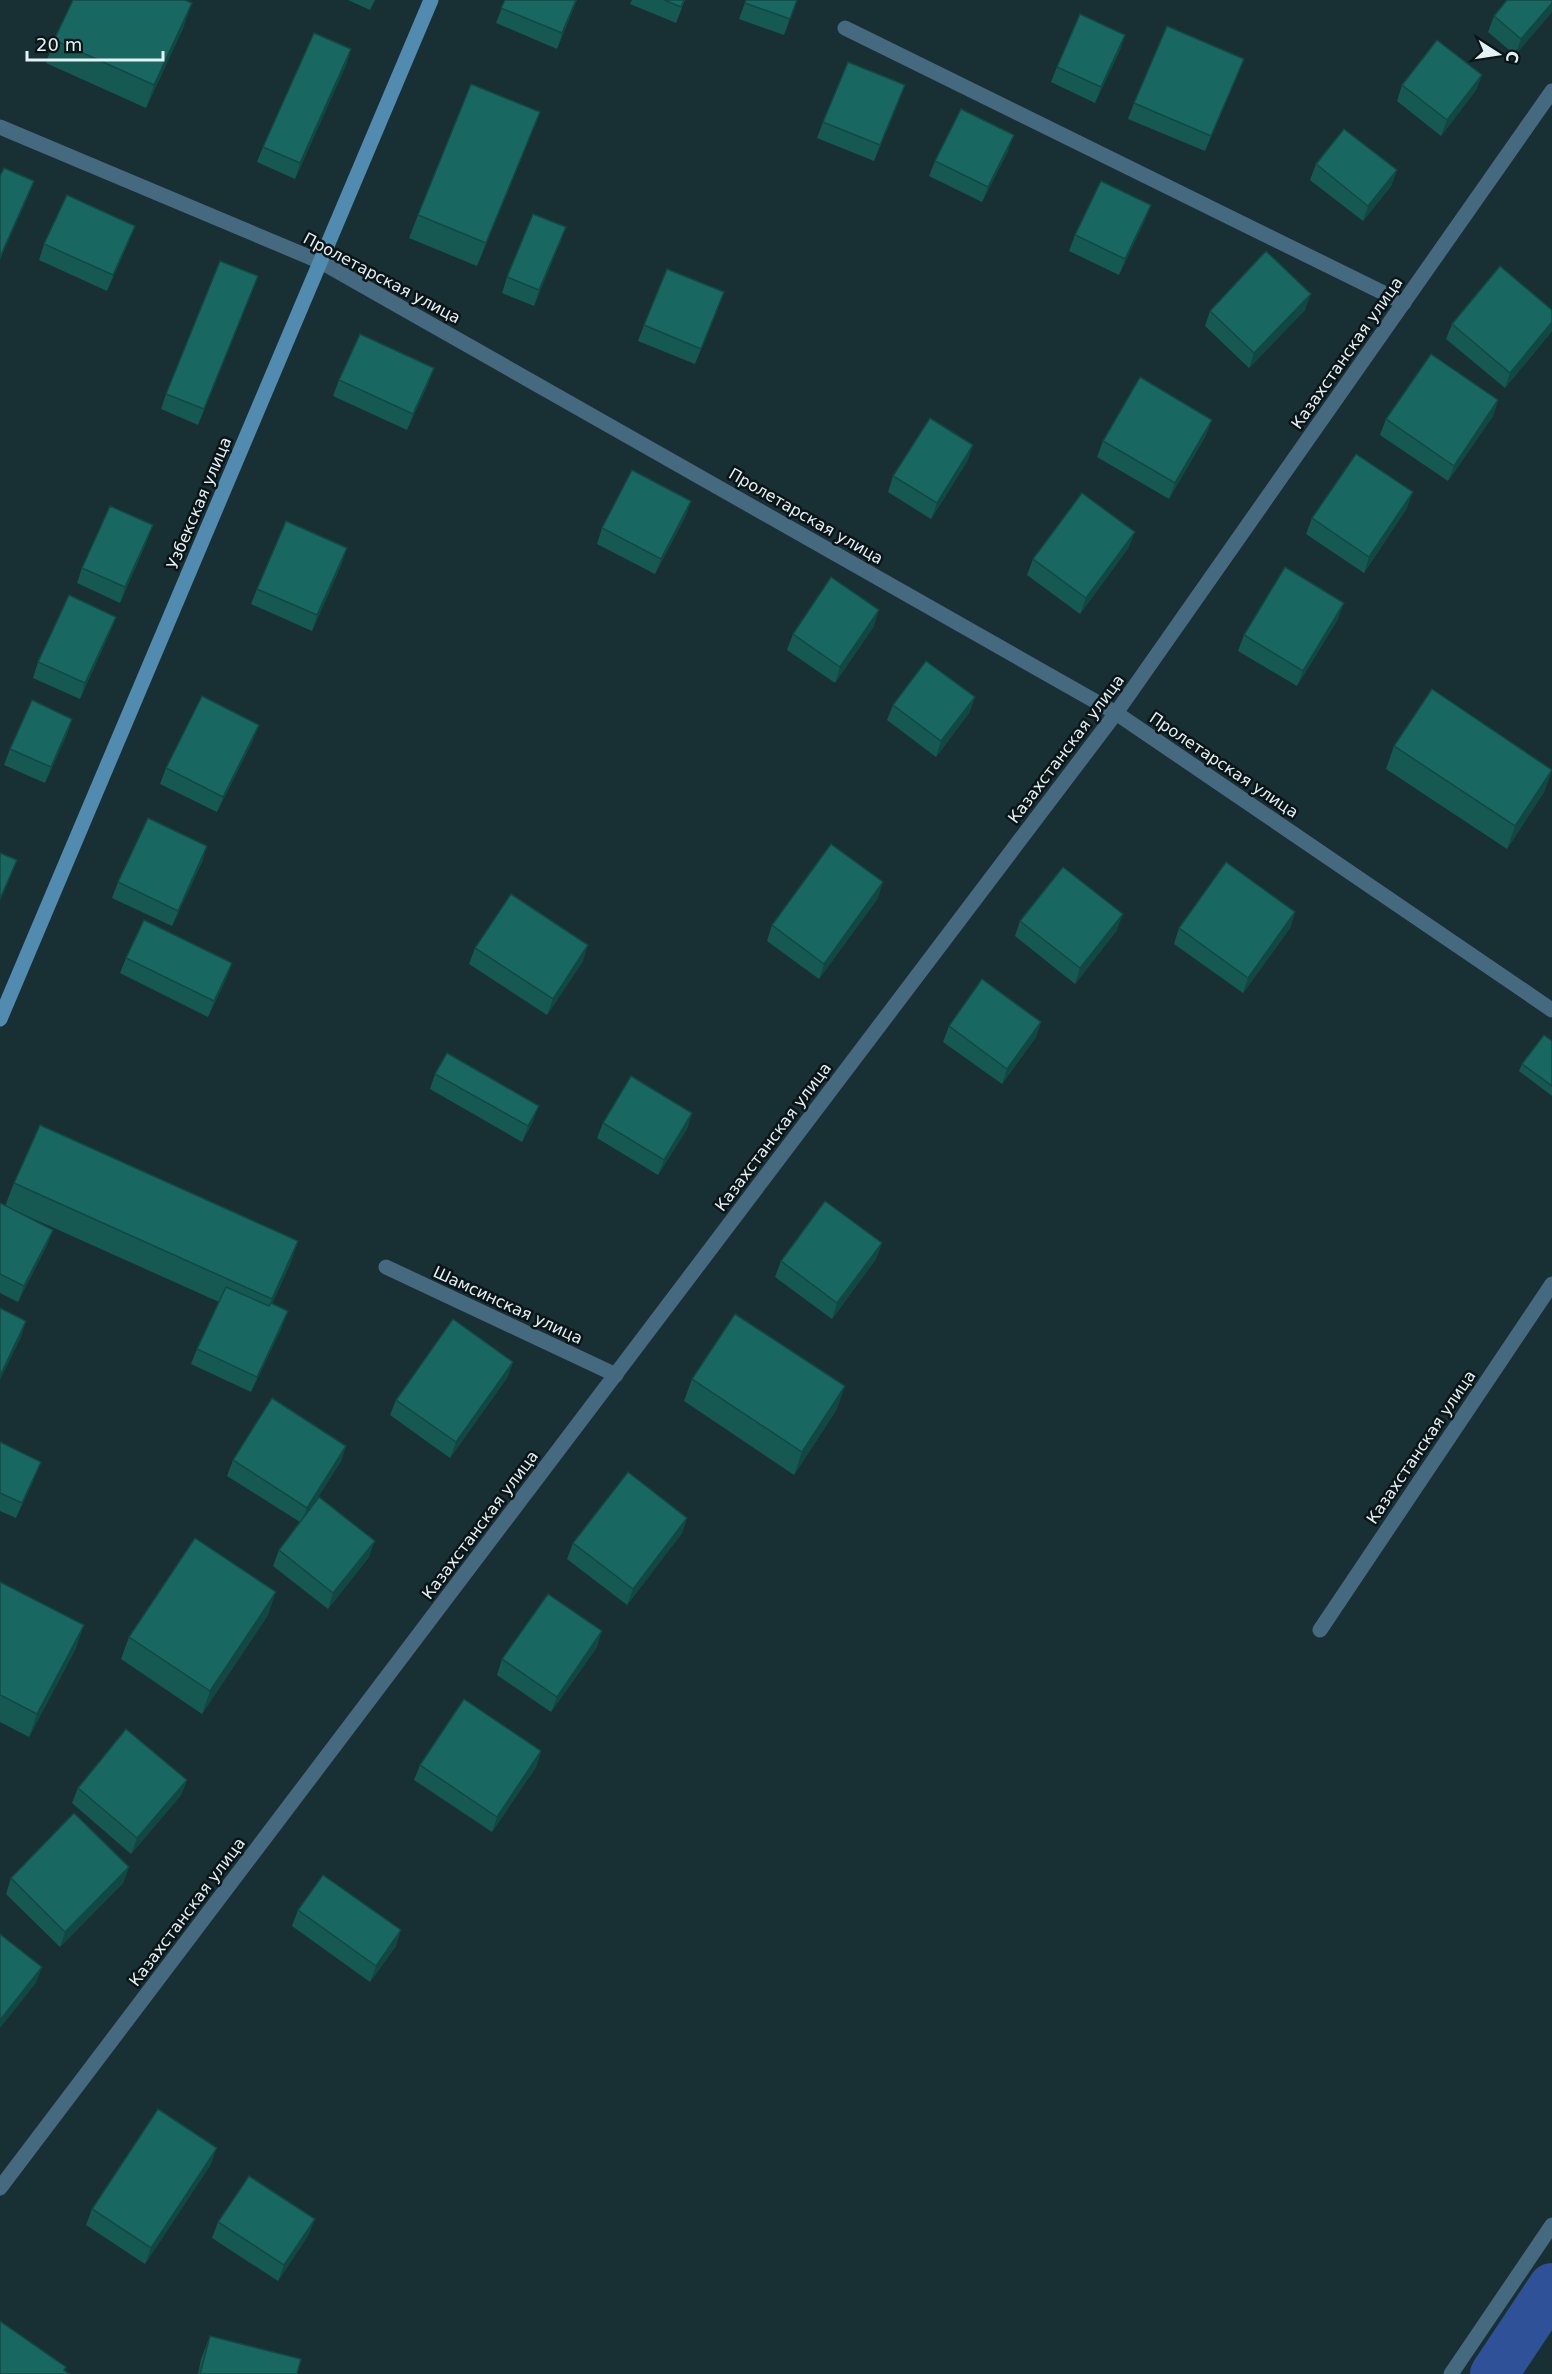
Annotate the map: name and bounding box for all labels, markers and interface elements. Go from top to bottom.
scale bar [27,24,164,62]
north arrow [1468,24,1528,84]
text: 20 m [36,34,82,55]
text: С [1502,49,1523,65]
street label: Пролетарская улица [300,229,464,327]
street label: Казахстанская улица [1287,273,1407,433]
street label: Узбекская улица [163,434,235,572]
street label: Пролетарская улица [725,464,887,568]
street label: Казахстанская улица [1004,671,1128,827]
street label: Пролетарская улица [1146,708,1302,822]
street label: Казахстанская улица [711,1059,835,1215]
street label: Шамсинская улица [430,1262,586,1348]
street label: Казахстанская улица [1362,1367,1480,1527]
street label: Казахстанская улица [418,1447,542,1603]
street label: Казахстанская улица [125,1834,249,1990]

